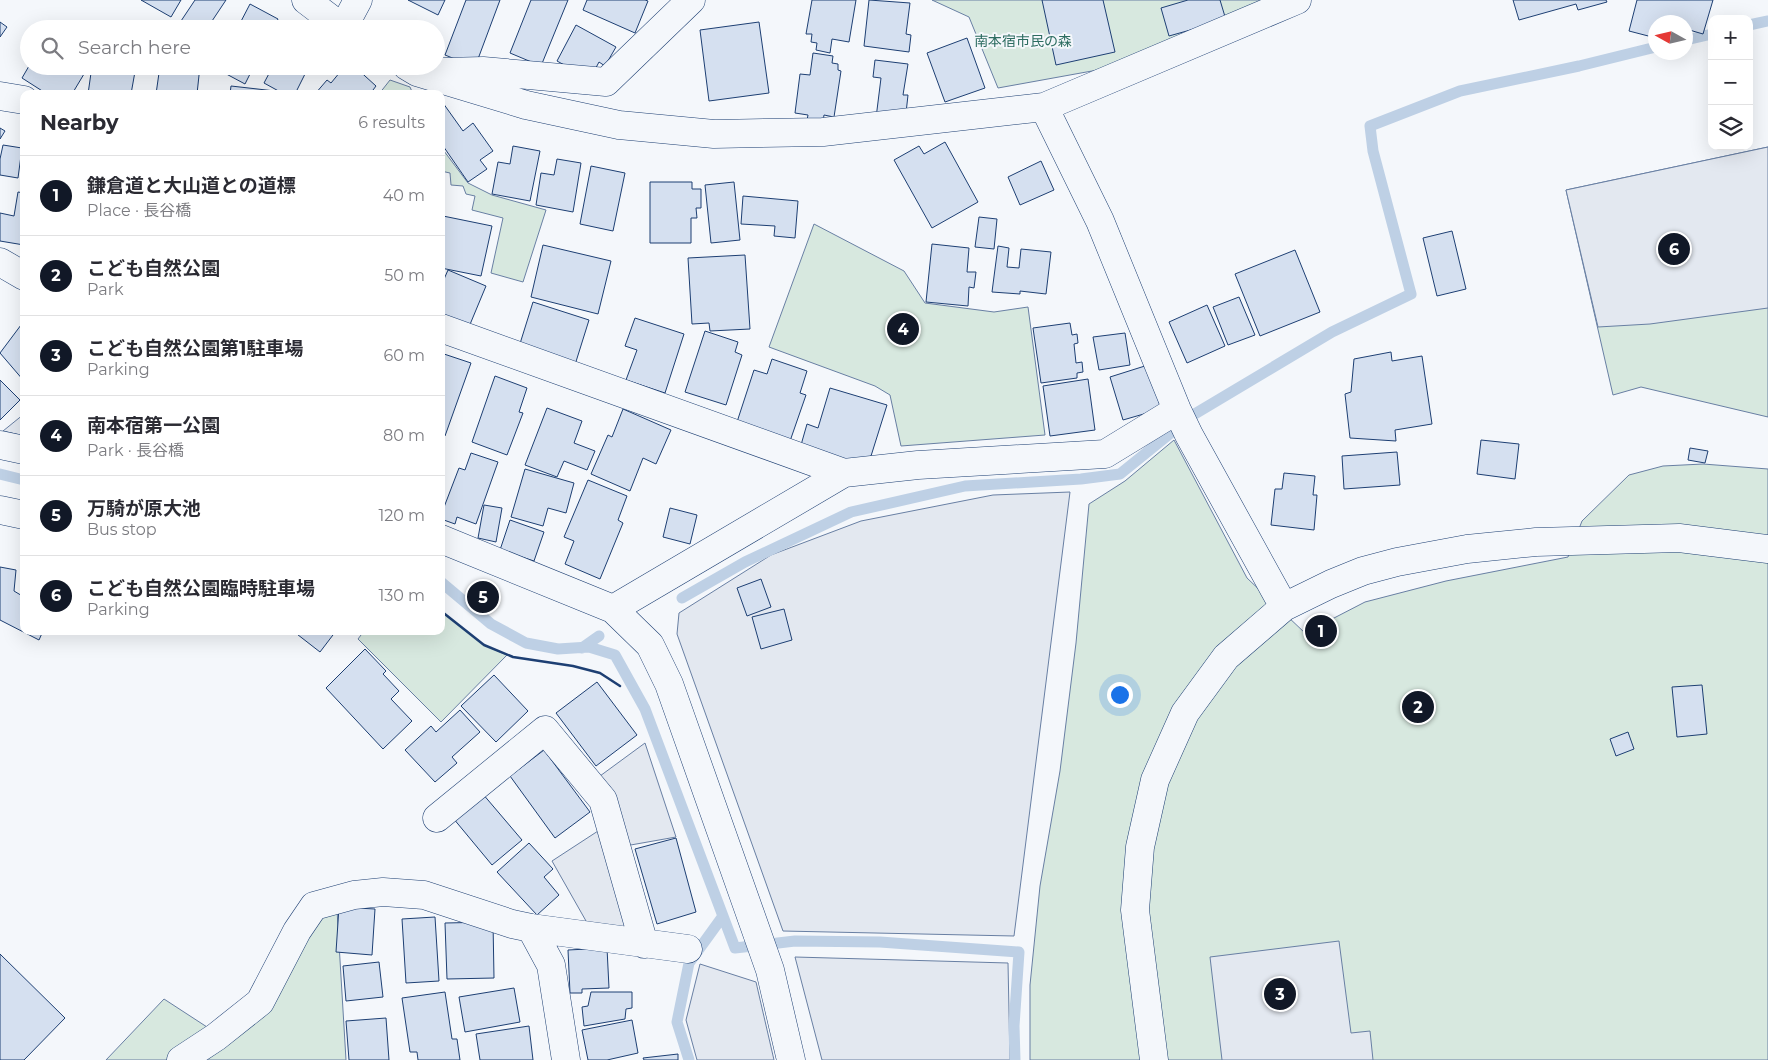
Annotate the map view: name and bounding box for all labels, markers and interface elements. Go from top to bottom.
north arrow [1648,15,1693,60]
map controls [1708,15,1753,150]
button: + [1708,15,1753,60]
search box [20,20,445,75]
park label: 南本宿市民の森 [974,32,1072,50]
icon: search [38,34,66,62]
text: Search here [78,36,191,59]
button: − [1708,60,1753,105]
button: layers [1708,105,1753,150]
text: Nearby [40,110,119,135]
text: 6 results [358,113,425,132]
text: 鎌倉道と大山道との道標 [87,174,296,197]
text: 1 [53,186,59,205]
text: 40 m [383,186,425,205]
text: Place · 長谷橋 [87,201,191,220]
pin: 6 [1658,230,1690,268]
text: こども自然公園 [87,257,220,280]
text: 2 [51,266,61,285]
text: 50 m [384,266,425,285]
text: Park [87,280,124,299]
pin: 4 [887,310,919,348]
text: こども自然公園第1駐車場 [87,337,303,360]
text: 3 [51,346,61,365]
text: 60 m [383,346,425,365]
text: Parking [87,360,150,379]
text: 南本宿第一公園 [87,414,220,437]
text: 4 [50,426,62,445]
text: 80 m [383,426,425,445]
text: Park · 長谷橋 [87,441,184,460]
text: 万騎が原大池 [87,497,201,520]
text: 5 [51,506,61,525]
text: 120 m [378,506,425,525]
text: Bus stop [87,520,157,539]
text: こども自然公園臨時駐車場 [87,577,315,600]
pin: 5 [467,578,499,616]
text: 6 [51,586,61,605]
text: 130 m [378,586,425,605]
text: Parking [87,600,150,619]
pin: 1 [1305,612,1337,650]
your location [1107,682,1133,708]
pin: 2 [1402,688,1434,726]
pin: 3 [1264,975,1296,1013]

